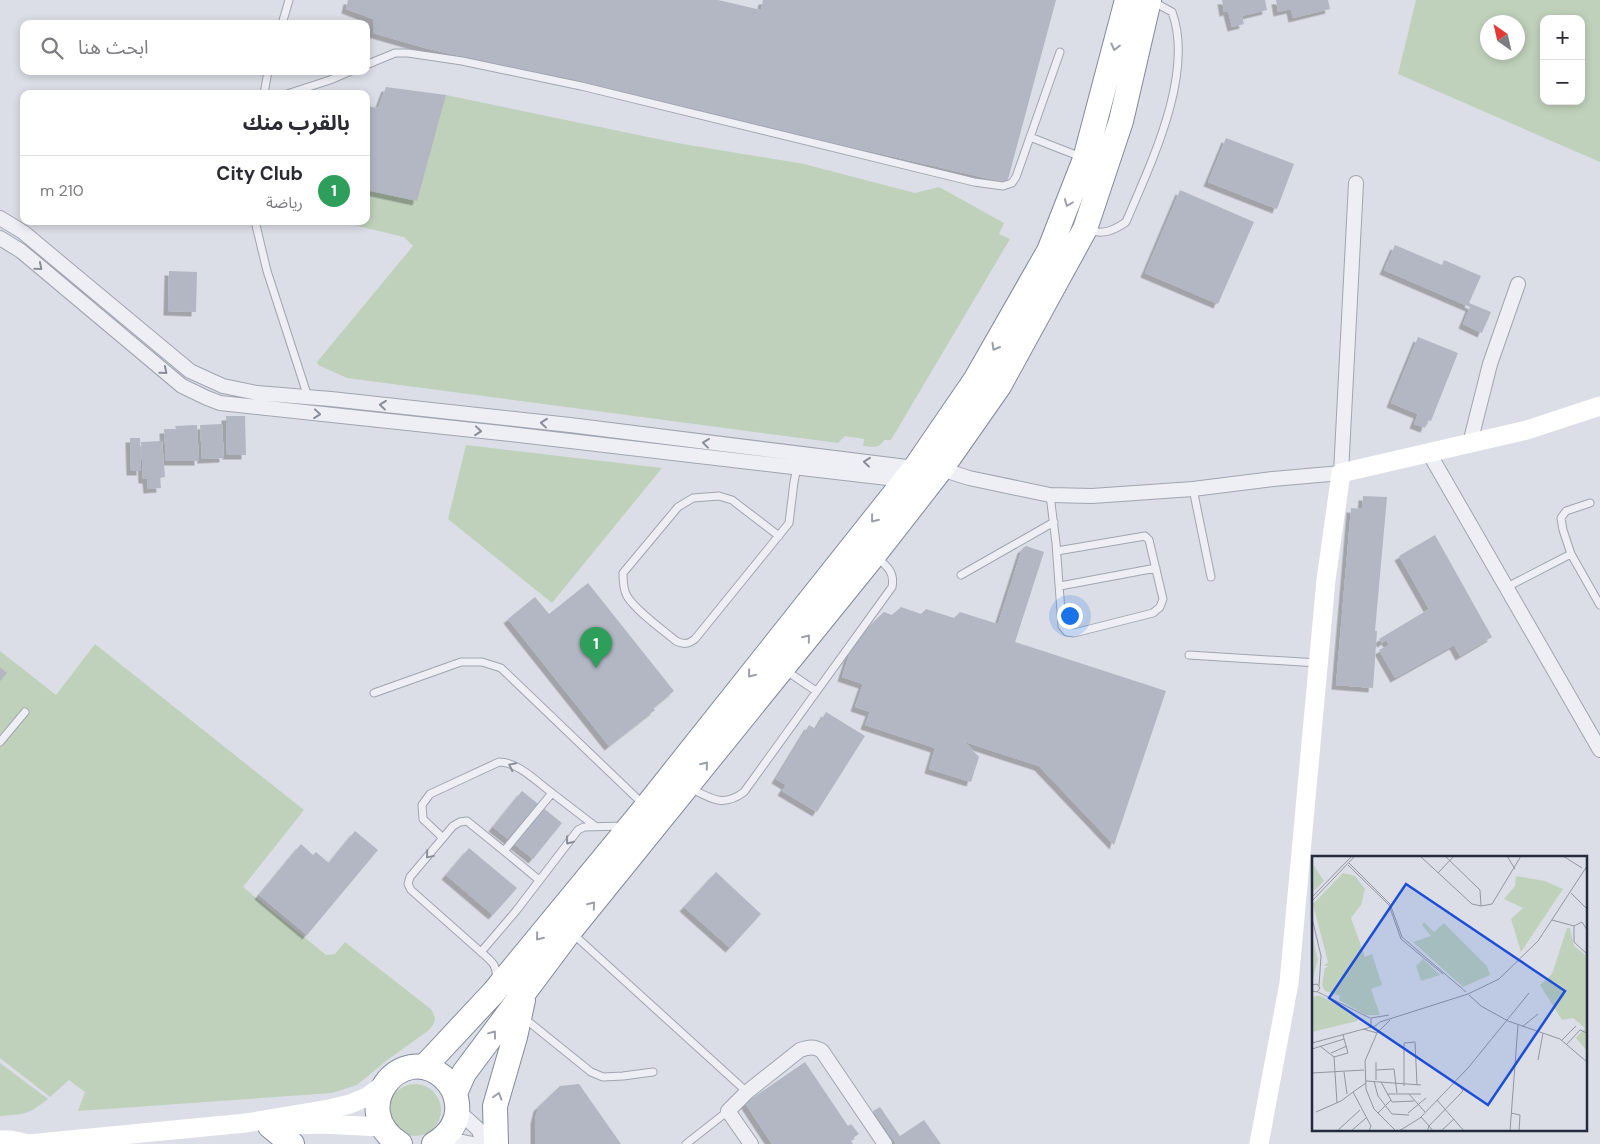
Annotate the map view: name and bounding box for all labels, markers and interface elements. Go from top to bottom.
north arrow [1480,15,1525,60]
map controls [1540,15,1585,105]
button: + [1540,15,1585,60]
search box [20,20,370,75]
icon: search [38,34,66,62]
text: ابحث هنا [78,35,149,60]
one-way arrow [1110,43,1121,52]
button: − [1540,60,1585,105]
text: بالقرب منك [243,109,350,137]
text: City Club [216,161,303,186]
text: 210 m [40,180,84,201]
text: 1 [331,180,337,201]
text: رياضة [266,192,303,213]
one-way arrow [1064,198,1074,207]
one-way arrow [34,261,43,270]
one-way arrow [991,342,1001,351]
one-way arrow [158,366,167,374]
one-way arrow [379,400,387,411]
one-way arrow [313,408,321,419]
one-way arrow [540,418,548,429]
one-way arrow [475,425,483,436]
one-way arrow [701,438,710,448]
one-way arrow [863,457,871,468]
one-way arrow [871,513,880,523]
your location [1057,603,1083,629]
pin: 1 [580,627,612,668]
one-way arrow [801,635,809,644]
one-way arrow [749,668,757,677]
one-way arrow [508,761,517,772]
one-way arrow [700,762,708,771]
one-way arrow [567,835,575,844]
one-way arrow [425,850,434,859]
inset map [1312,856,1588,1132]
one-way arrow [586,901,595,910]
one-way arrow [536,931,545,940]
one-way arrow [488,1031,496,1040]
one-way arrow [492,1092,502,1100]

